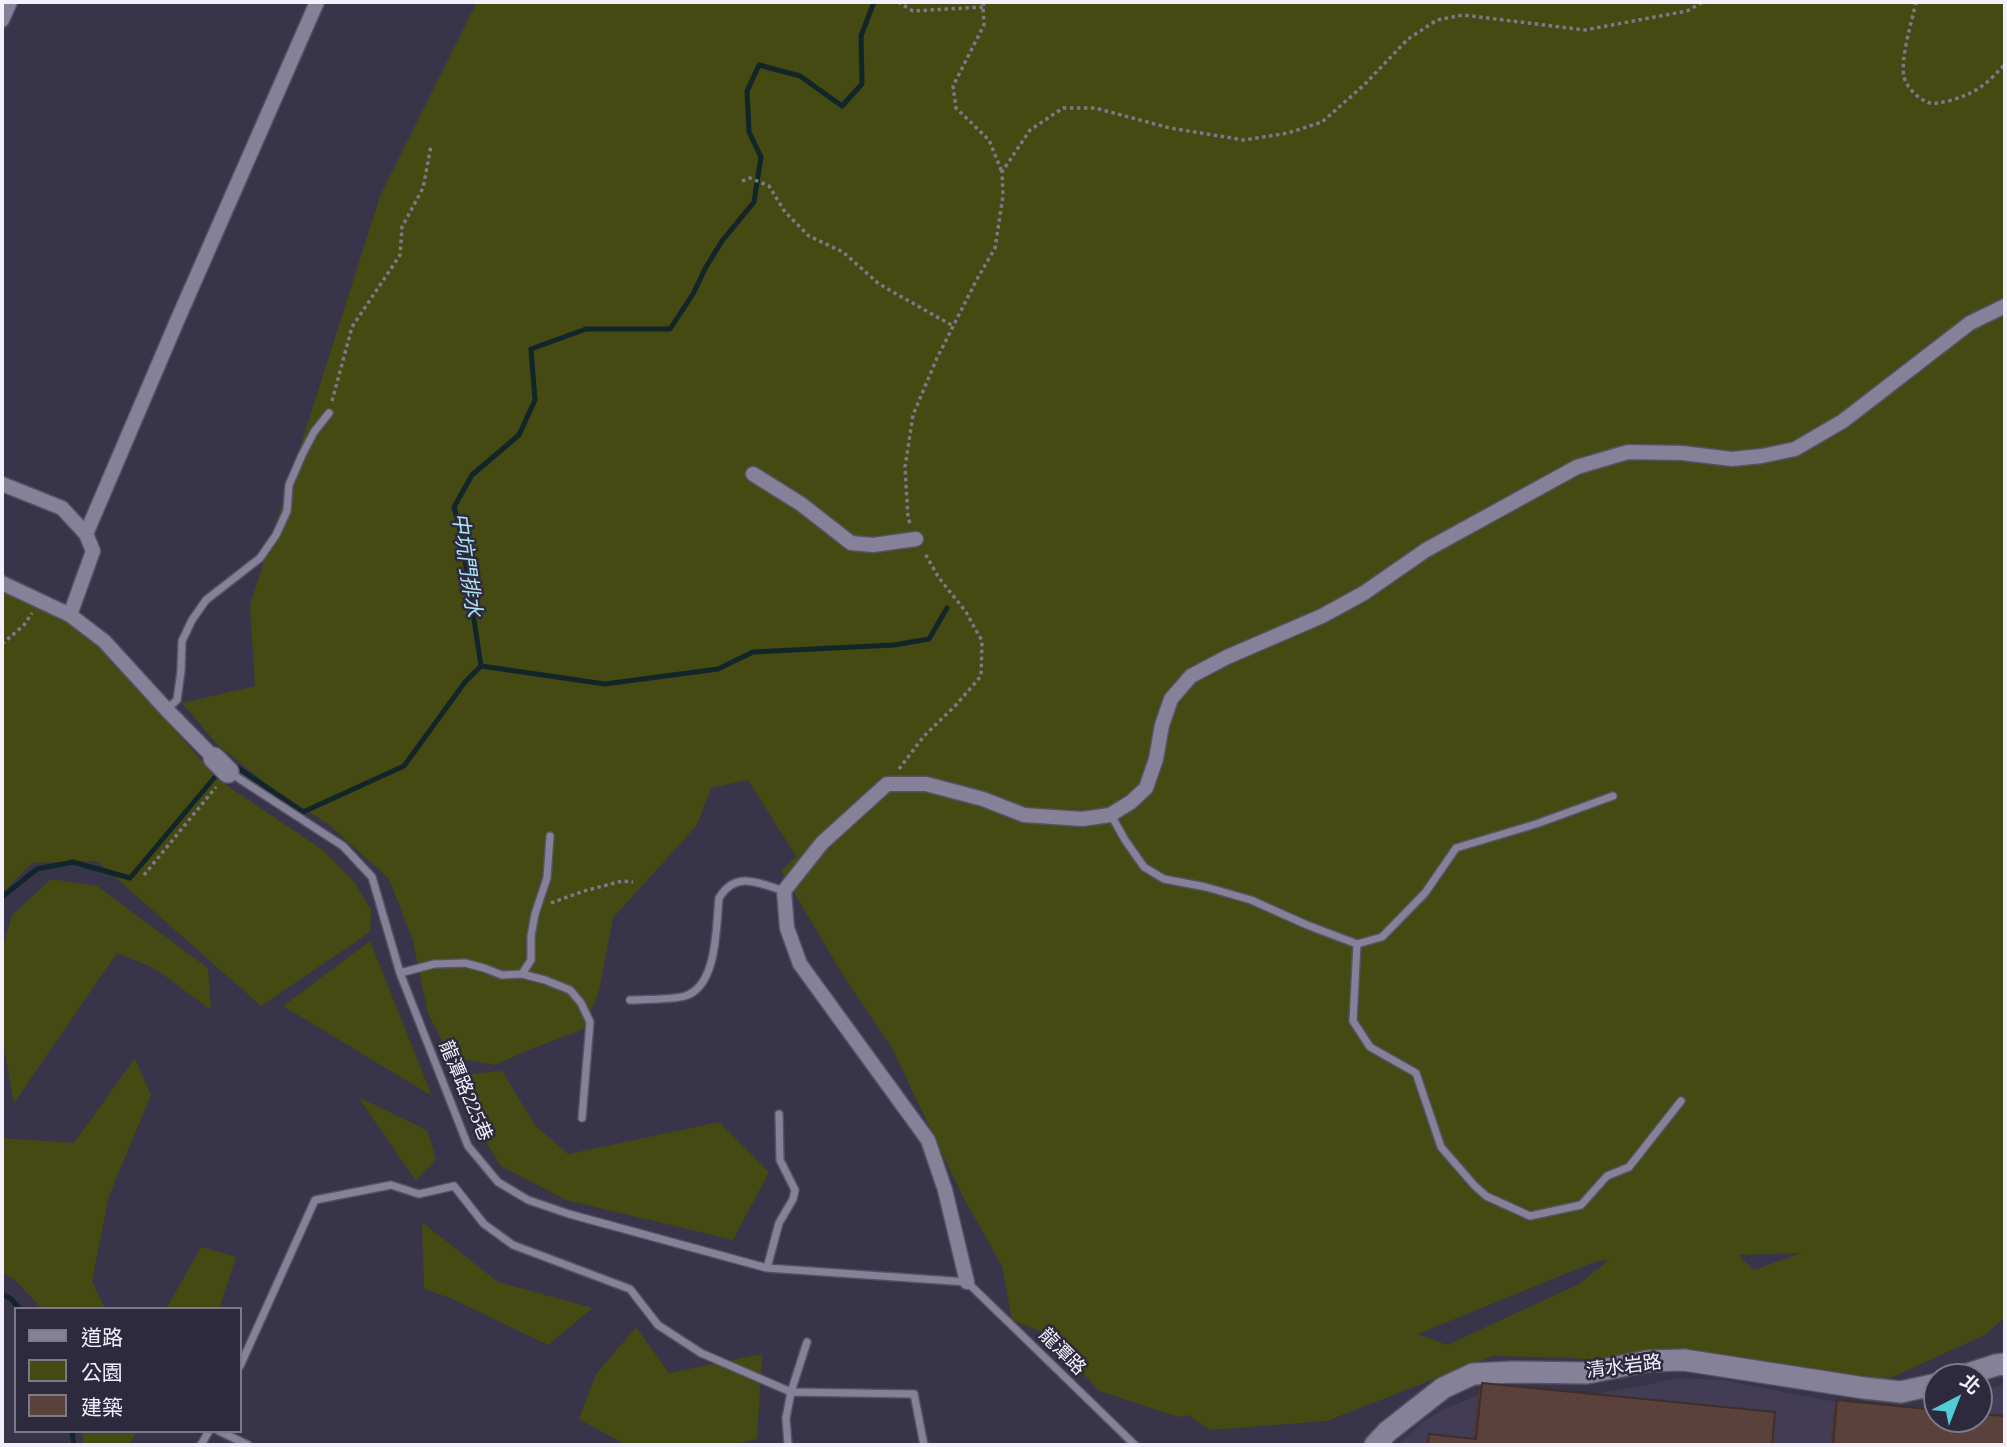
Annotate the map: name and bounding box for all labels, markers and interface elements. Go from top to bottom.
water label: 中坑門排水 [446,511,486,619]
street label: 龍潭路225巷 [434,1037,496,1145]
legend [14,1307,242,1433]
text: 道路 [81,1324,123,1351]
street label: 龍潭路 [1034,1324,1090,1380]
street label: 清水岩路 [1585,1351,1663,1383]
text: 公園 [81,1359,123,1386]
north arrow [1923,1363,1993,1433]
text: 北 [1956,1369,1986,1399]
text: 建築 [81,1394,123,1421]

